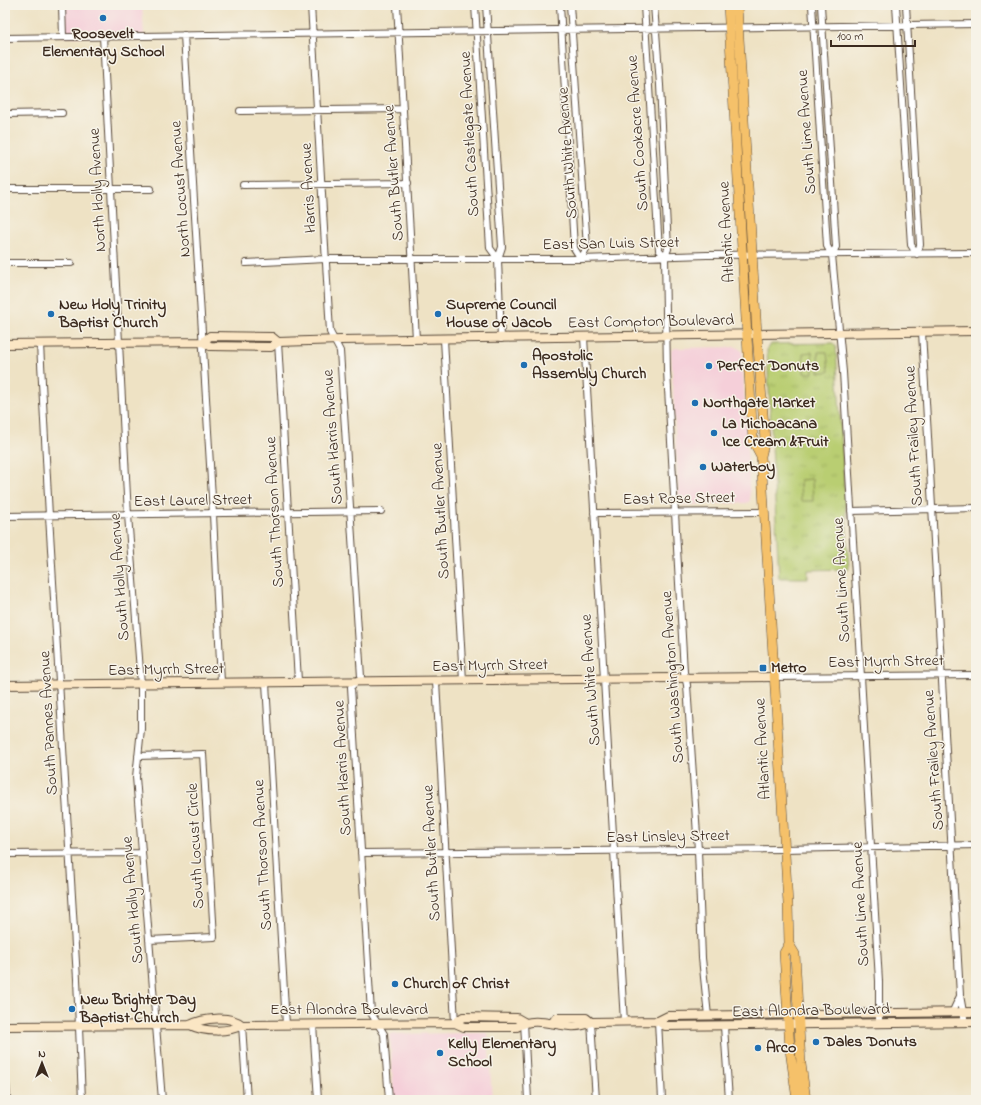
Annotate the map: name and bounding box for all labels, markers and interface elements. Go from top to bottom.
marker: Roosevelt Elementary School [98,13,108,23]
place label: Roosevelt Elementary School [42,22,165,65]
scale bar [831,22,915,48]
text: 100 m [837,28,864,46]
street label: South Castlegate Avenue [454,50,486,217]
street label: South Cookacre Avenue [621,53,655,212]
street label: South Lime Avenue [791,68,823,195]
street label: South White Avenue [551,86,585,220]
street label: South Butler Avenue [377,103,411,242]
street label: North Locust Avenue [164,119,198,258]
street label: North Holly Avenue [83,126,113,253]
street label: Harris Avenue [295,141,323,234]
street label: Atlantic Avenue [712,180,742,283]
street label: East San Luis Street [542,231,680,257]
place label: New Holy Trinity Baptist Church [58,293,166,335]
place label: Supreme Council House of Jacob [446,293,557,335]
marker: New Holy Trinity Baptist Church [46,309,56,319]
marker: Supreme Council House of Jacob [433,309,443,319]
street label: East Compton Boulevard [568,309,734,335]
place label: Apostolic Assembly Church [532,344,647,387]
place label: Perfect Donuts [717,354,819,378]
marker: Apostolic Assembly Church [519,360,529,370]
marker: Perfect Donuts [704,361,714,371]
street label: South Frailey Avenue [898,364,930,507]
street label: South Harris Avenue [316,368,350,505]
place label: Northgate Market [703,391,816,416]
marker: Northgate Market [690,398,700,408]
place label: La Michoacana Ice Cream &Fruit [722,412,829,454]
marker: La Michoacana Ice Cream &Fruit [709,428,719,438]
street label: South Thorson Avenue [259,435,291,588]
street label: South Butler Avenue [425,441,457,580]
place label: Waterboy [711,455,775,480]
marker: Waterboy [698,462,708,472]
street label: East Rose Street [622,486,736,512]
street label: East Laurel Street [133,488,253,514]
street label: South Holly Avenue [104,512,136,642]
street label: South Lime Avenue [827,516,857,643]
street label: South Washington Avenue [655,589,691,764]
street label: South White Avenue [574,613,608,747]
street label: South Pannes Avenue [33,649,65,796]
street label: East Myrrh Street [828,649,945,675]
street label: East Myrrh Street [432,653,549,679]
place label: Metro [771,656,807,680]
street label: East Myrrh Street [108,657,225,683]
marker: Metro [758,663,768,673]
street label: South Frailey Avenue [917,688,951,831]
street label: Atlantic Avenue [748,697,778,800]
street label: South Harris Avenue [327,699,359,836]
street label: South Thorson Avenue [247,778,279,931]
street label: South Locust Circle [181,782,211,910]
street label: South Butler Avenue [416,783,448,922]
street label: East Linsley Street [606,824,731,850]
street label: South Holly Avenue [115,834,151,965]
street label: South Lime Avenue [846,840,876,967]
place label: Church of Christ [403,972,510,996]
marker: Church of Christ [390,979,400,989]
place label: New Brighter Day Baptist Church [79,988,196,1030]
street label: East Alondra Boulevard [270,998,428,1022]
street label: East Alondra Boulevard [732,998,890,1024]
marker: New Brighter Day Baptist Church [67,1004,77,1014]
place label: Dales Donuts [823,1030,917,1054]
place label: Kelly Elementary School [448,1032,556,1074]
place label: Arco [766,1036,796,1060]
marker: Dales Donuts [811,1037,821,1047]
north arrow [22,1043,62,1083]
marker: Arco [753,1043,763,1053]
text: N [38,1046,46,1062]
marker: Kelly Elementary School [435,1048,445,1058]

